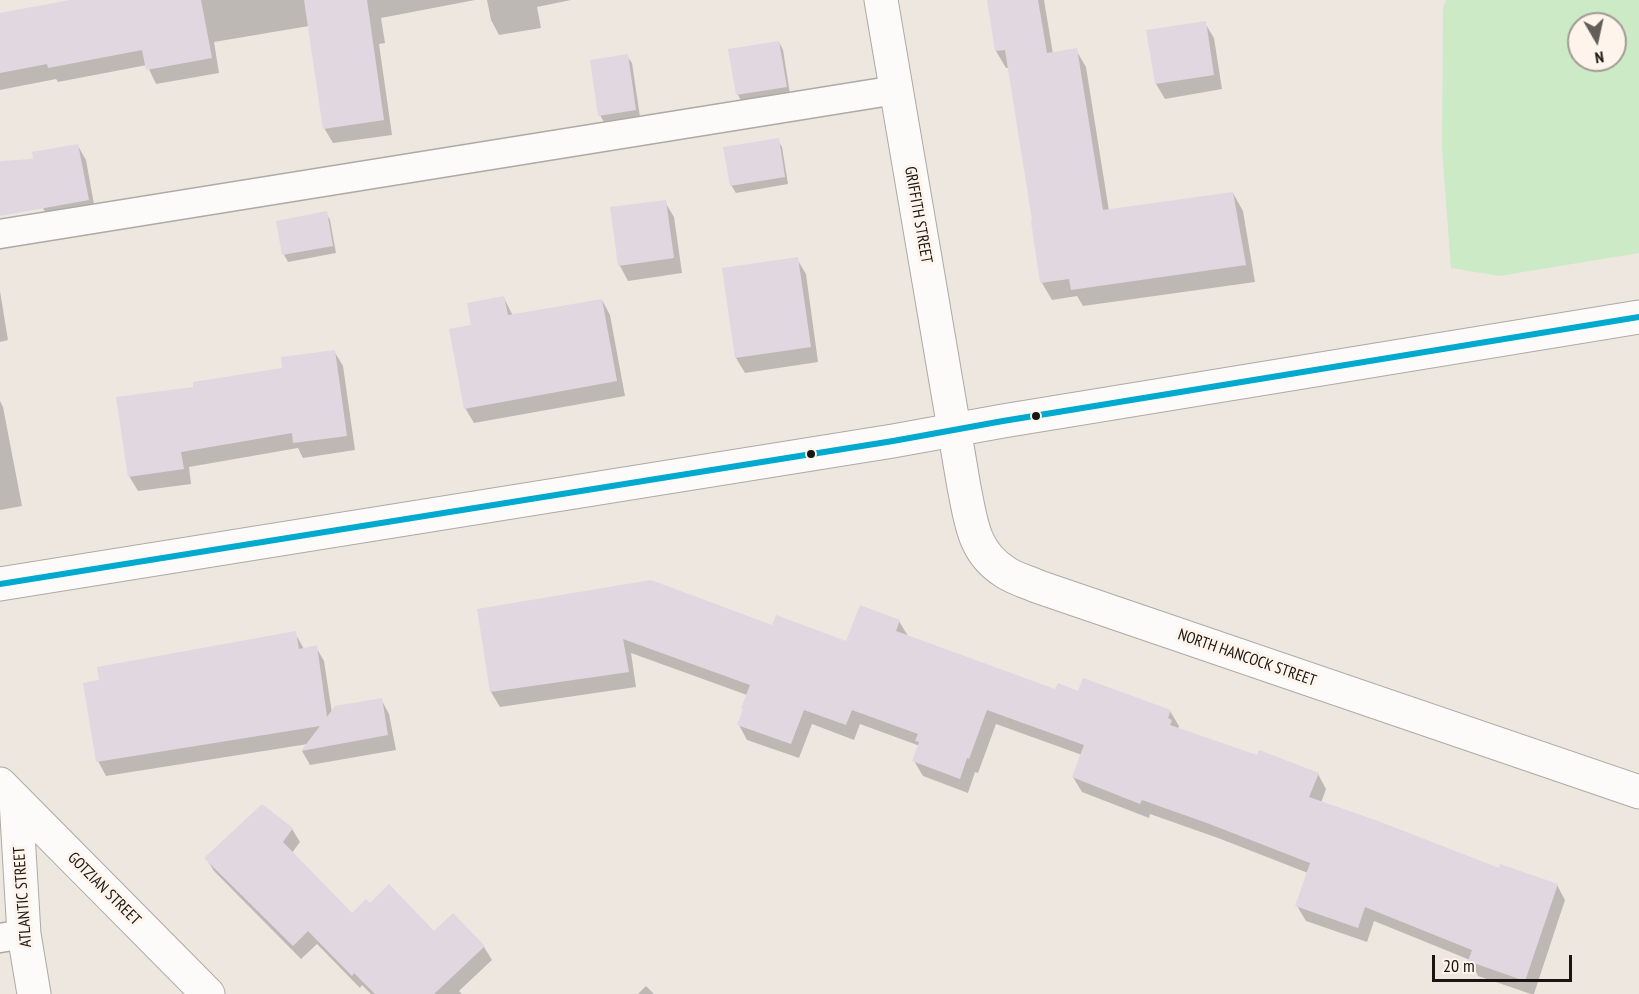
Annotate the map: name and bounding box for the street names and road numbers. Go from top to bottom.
street label: GRIFFITH STREET [900,165,936,265]
street label: NORTH HANCOCK STREET [1175,625,1319,691]
street label: ATLANTIC STREET [10,846,36,948]
street label: GOTZIAN STREET [63,848,145,930]

